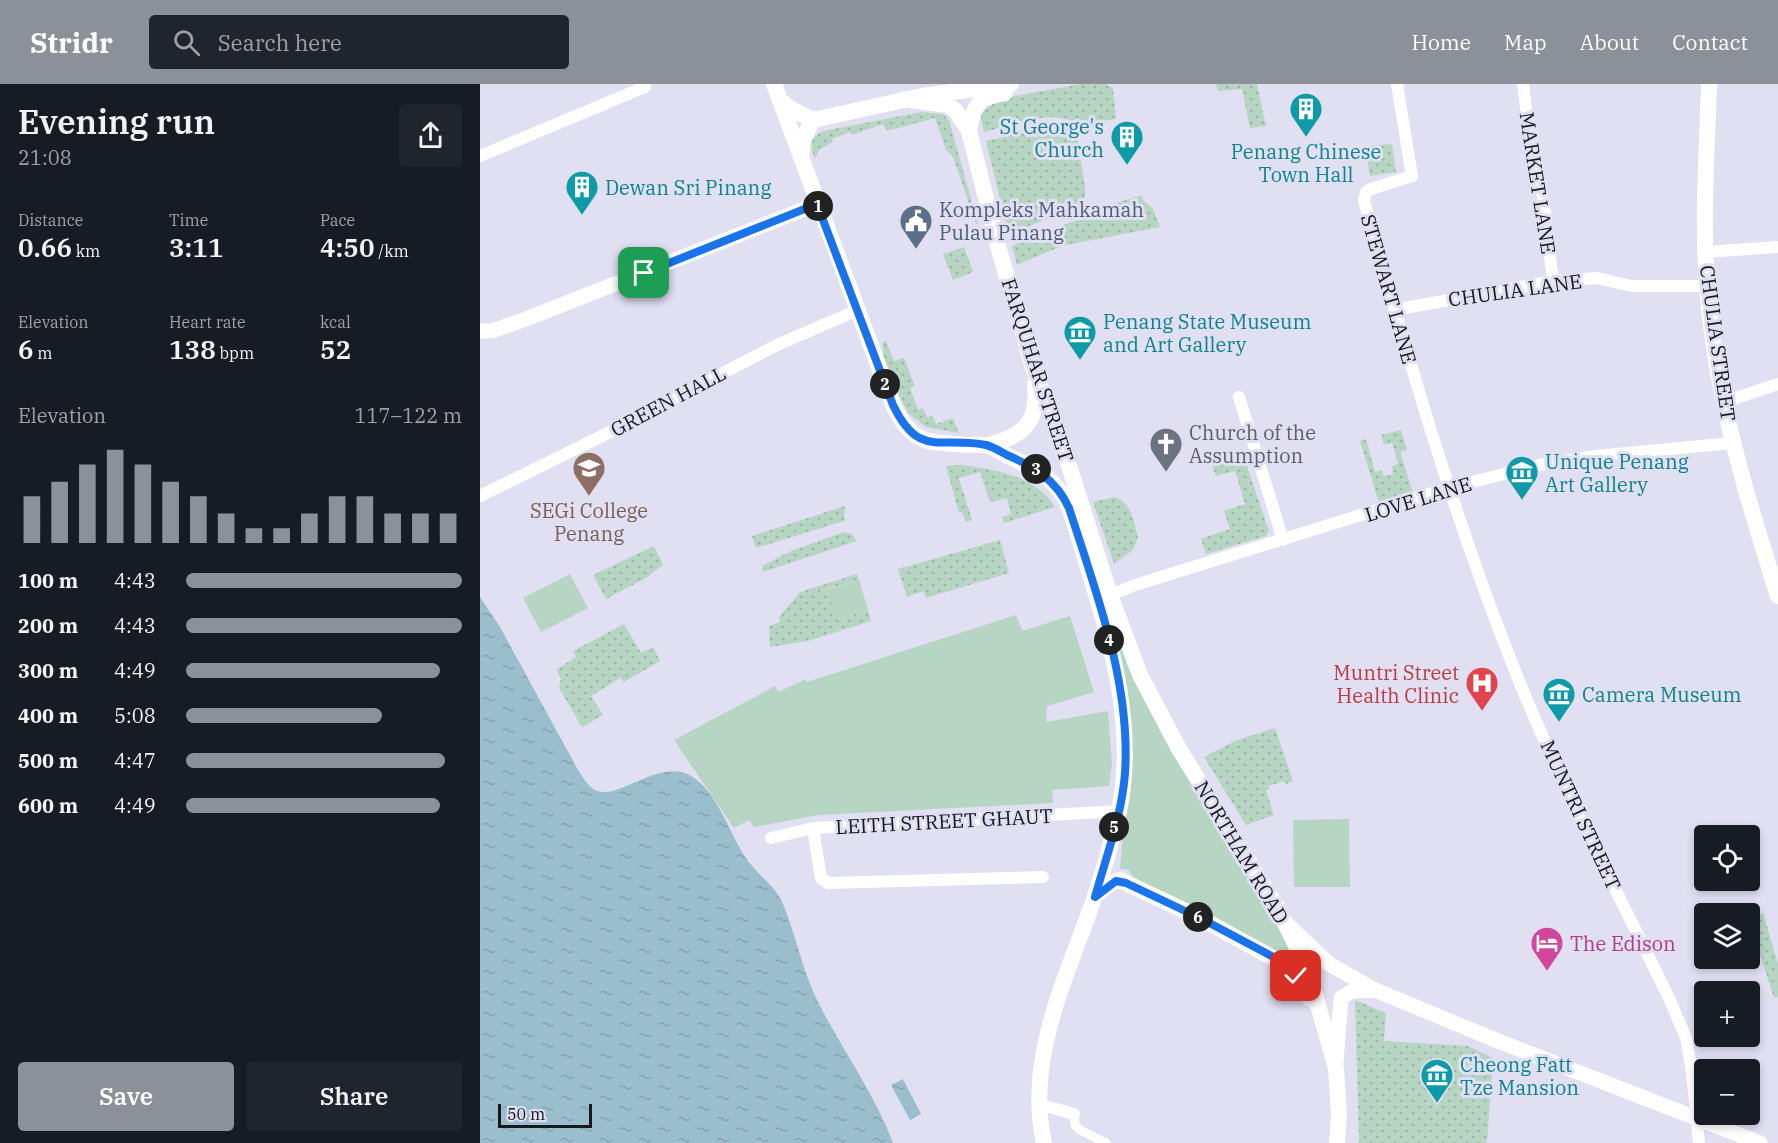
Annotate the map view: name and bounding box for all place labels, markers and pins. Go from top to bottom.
building icon: Penang Chinese Town Hall [1288,91,1324,138]
place label: St George's Church [1000,113,1104,163]
building icon: St George's Church [1109,119,1145,166]
place label: Penang Chinese Town Hall [1231,138,1381,188]
building icon: Dewan Sri Pinang [564,169,600,216]
place label: Dewan Sri Pinang [605,174,771,201]
pin: 1 [803,191,833,221]
place label: Kompleks Mahkamah Pulau Pinang [939,196,1144,246]
public building icon: Kompleks Mahkamah Pulau Pinang [898,203,934,250]
pin [618,247,669,298]
place label: Penang State Museum and Art Gallery [1103,308,1312,358]
museum icon: Penang State Museum and Art Gallery [1062,314,1098,361]
pin: 2 [870,369,900,399]
place label: Church of the Assumption [1189,419,1316,469]
church icon: Church of the Assumption [1148,426,1184,473]
place label: Unique Penang Art Gallery [1545,448,1689,498]
school or university icon: SEGi College Penang [571,450,607,497]
pin: 3 [1021,454,1051,484]
museum icon: Unique Penang Art Gallery [1504,454,1540,501]
place label: SEGi College Penang [530,497,648,547]
pin: 4 [1094,625,1124,655]
place label: Muntri Street Health Clinic [1333,659,1459,709]
hospital icon: Muntri Street Health Clinic [1464,665,1500,712]
museum icon: Camera Museum [1541,676,1577,723]
place label: Camera Museum [1582,681,1742,708]
pin: 5 [1099,812,1129,842]
pin: 6 [1183,902,1213,932]
hotel icon: The Edison [1529,925,1565,972]
place label: The Edison [1570,930,1676,957]
pin [1270,950,1321,1001]
place label: Cheong Fatt Tze Mansion [1460,1051,1579,1101]
museum icon: Cheong Fatt Tze Mansion [1419,1057,1455,1104]

